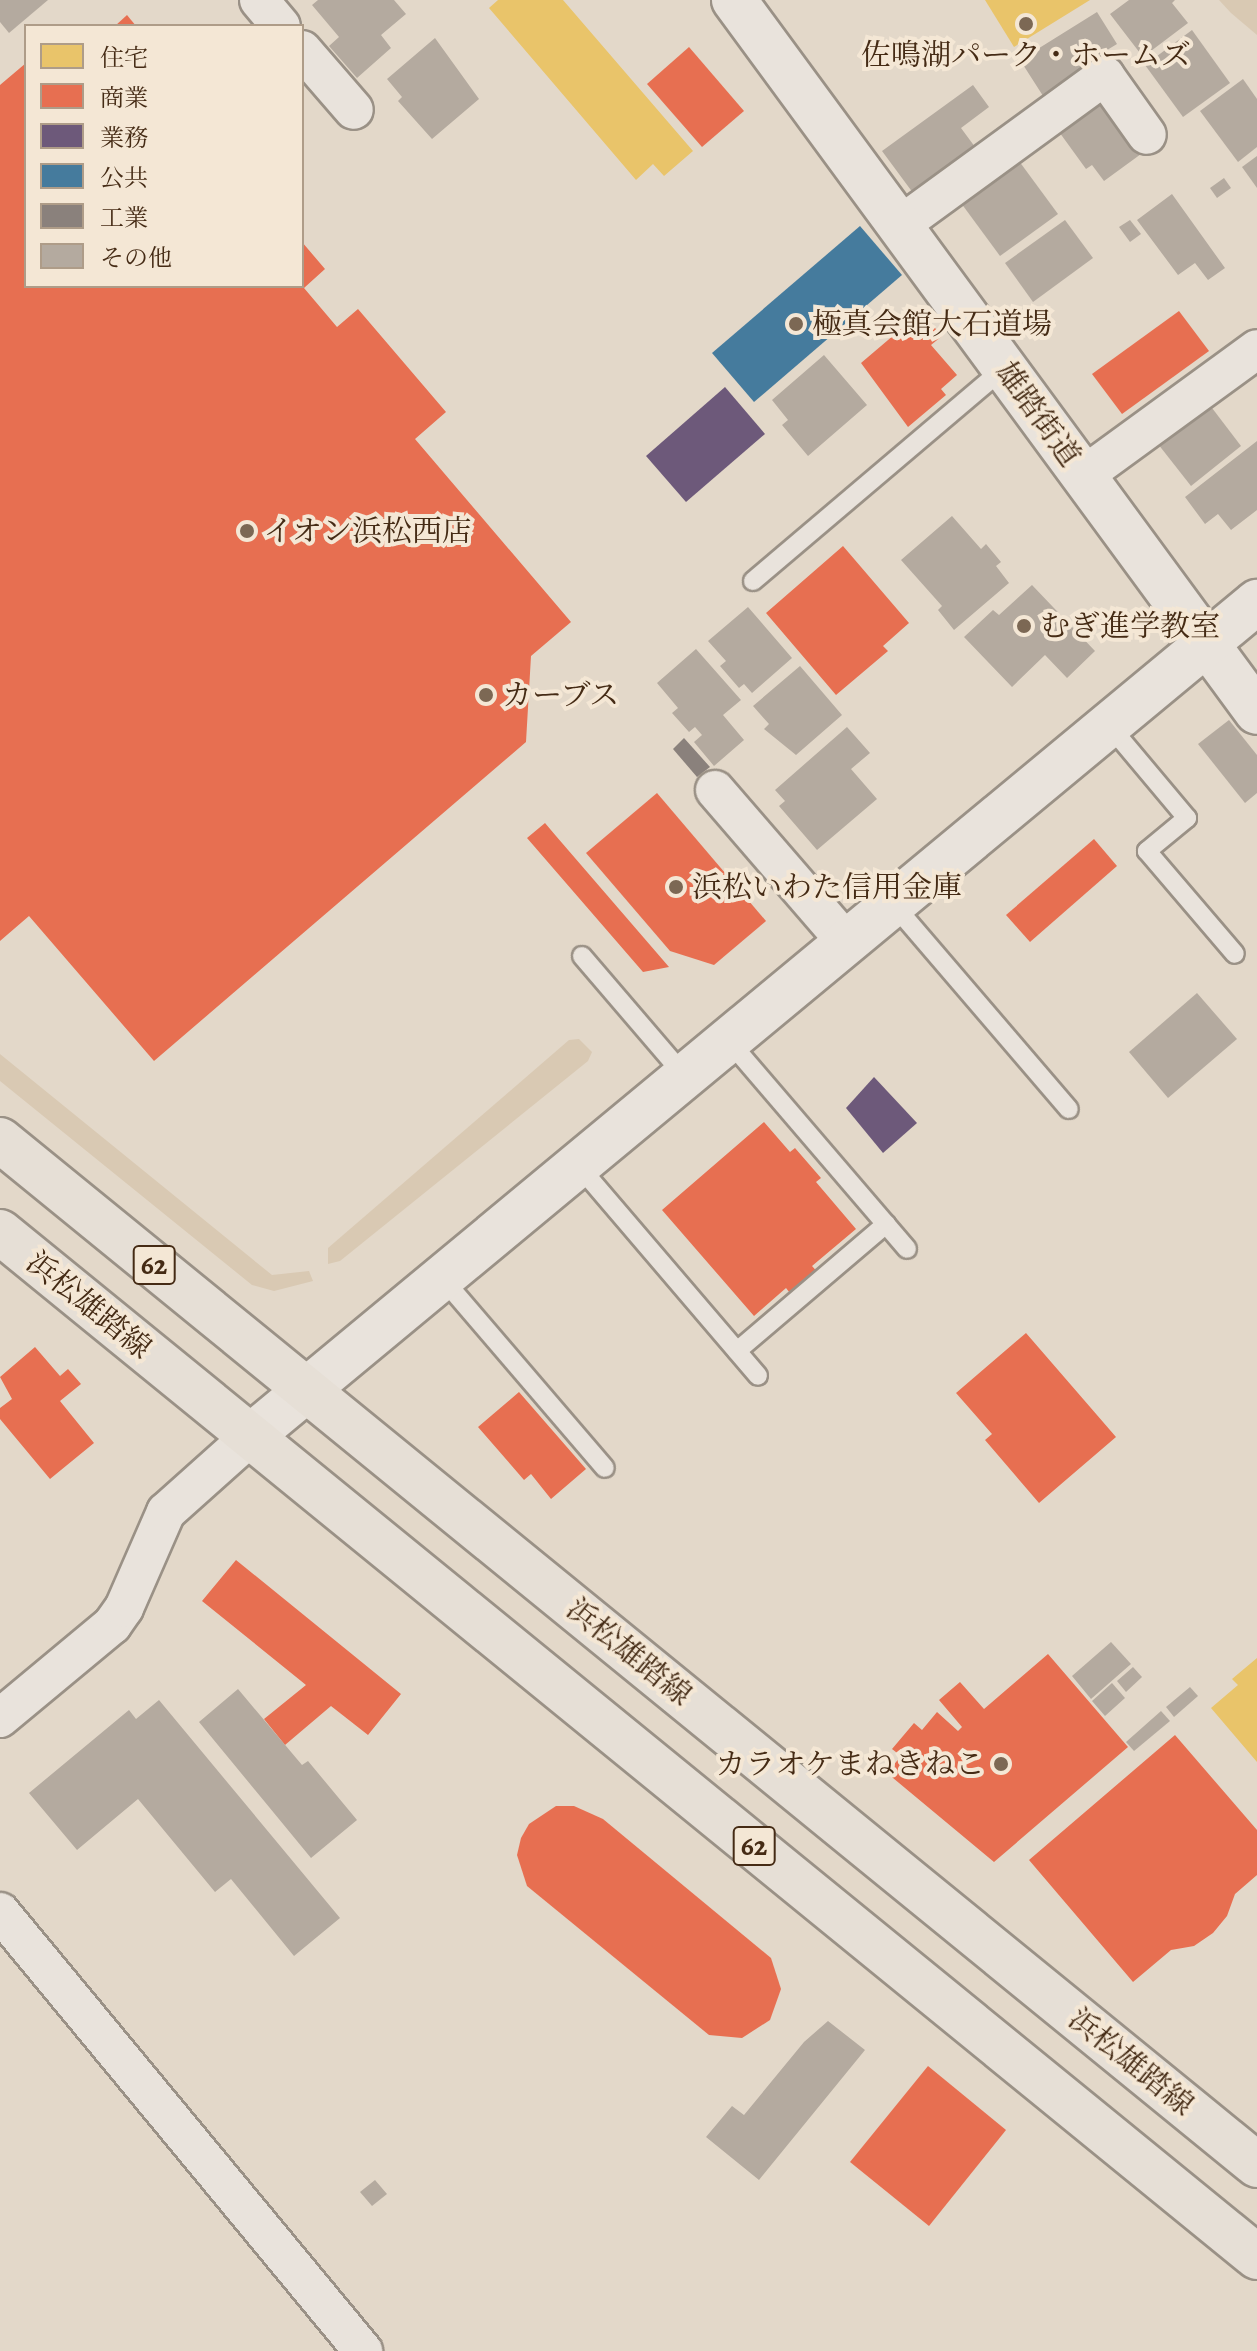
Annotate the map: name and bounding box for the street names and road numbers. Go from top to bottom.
street label: 雄踏街道 [988,355,1088,473]
road number: 62 [132,1241,176,1289]
street label: 浜松雄踏線 [19,1244,159,1366]
street label: 浜松雄踏線 [559,1591,699,1713]
road number: 62 [732,1822,776,1870]
street label: 浜松雄踏線 [1061,2001,1201,2123]

